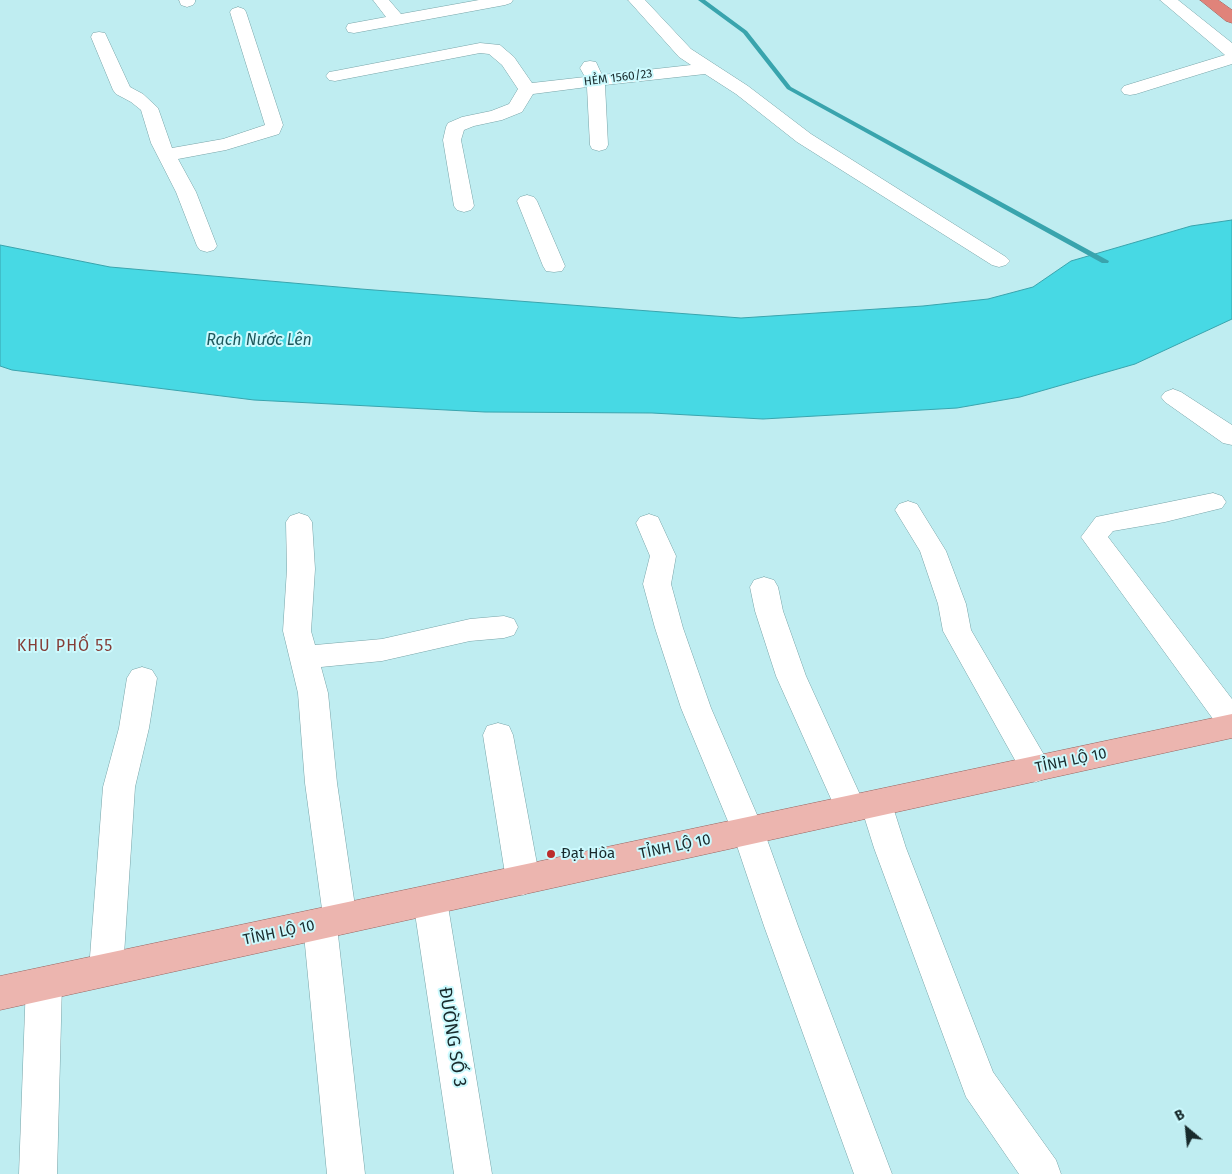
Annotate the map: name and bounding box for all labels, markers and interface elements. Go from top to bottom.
street label: HẺM 1560/23 [583,67,653,89]
water label: Rạch Nước Lên [206,331,312,351]
district label: KHU PHỐ 55 [15,637,115,657]
street label: TỈNH LỘ 10 [1034,745,1108,777]
street label: TỈNH LỘ 10 [638,831,712,863]
place label: Đạt Hòa [561,845,615,863]
marker: Đạt Hòa [545,848,557,860]
street label: TỈNH LỘ 10 [242,917,316,949]
street label: ĐƯỜNG SỐ 3 [433,985,471,1089]
north arrow [1162,1104,1212,1154]
text: B [1172,1106,1188,1125]

